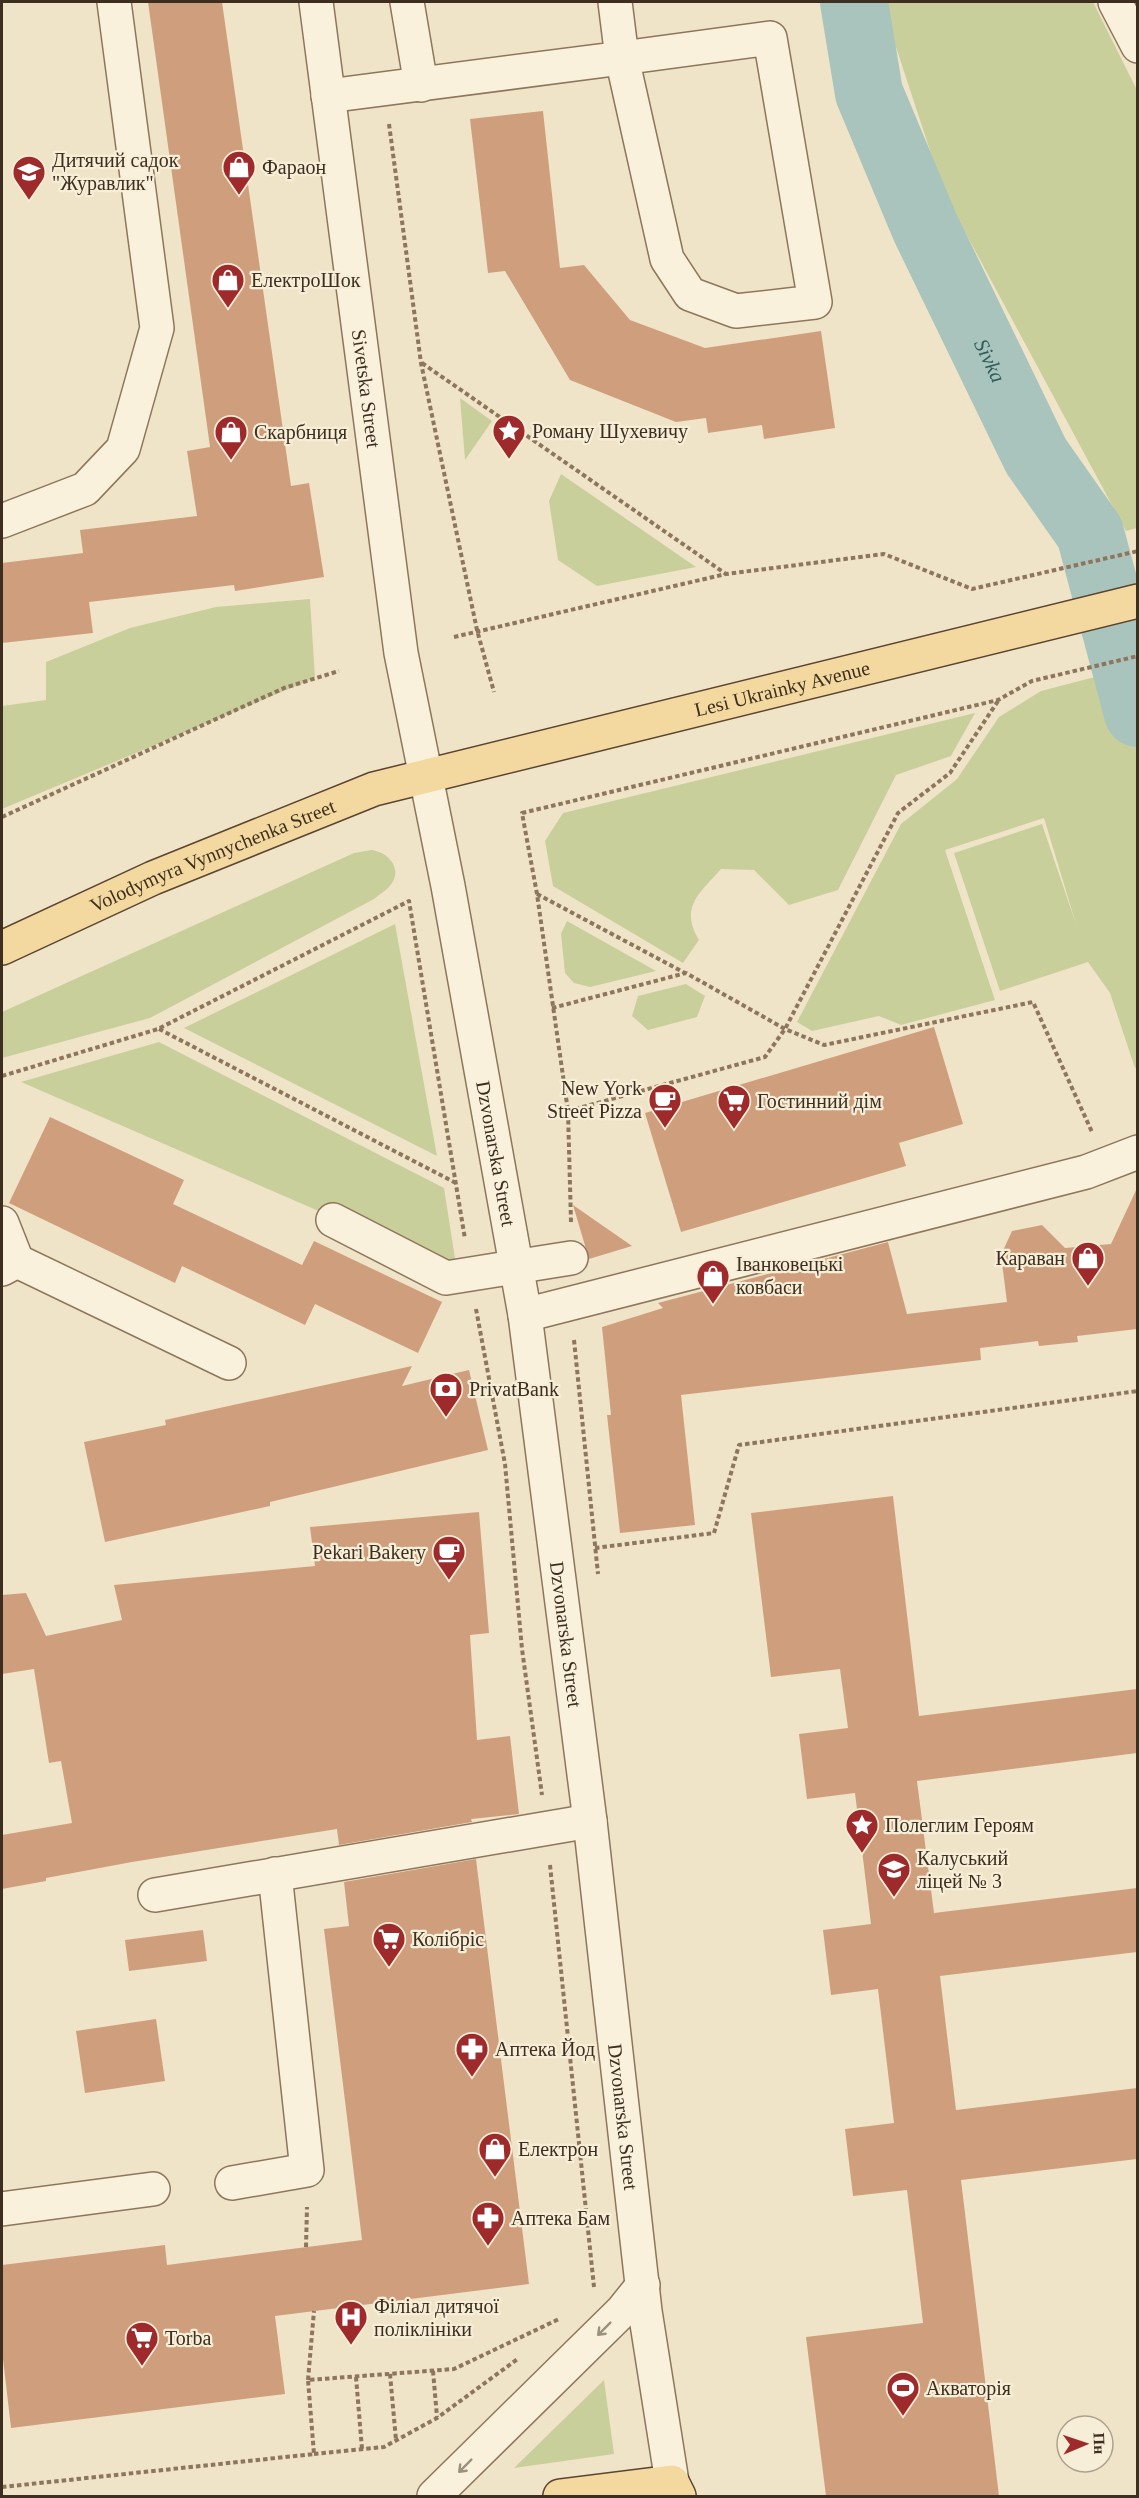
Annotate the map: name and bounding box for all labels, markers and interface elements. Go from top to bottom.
place label: Дитячий садок "Журавлик" [52,149,179,195]
shop icon: Фараон [221,149,257,196]
school or university icon: Дитячий садок "Журавлик" [11,154,47,201]
place label: Фараон [262,156,327,179]
shop icon: ЕлектроШок [210,262,246,309]
place label: ЕлектроШок [251,269,361,292]
street label: Sivetska Street [348,328,385,450]
water label: Sivka [969,335,1011,386]
place icon: Роману Шухевичу [491,413,527,460]
shop icon: Скарбниця [213,414,249,461]
place label: Роману Шухевичу [532,420,688,443]
place label: Скарбниця [254,421,347,444]
street label: Lesi Ukrainky Avenue [692,656,872,721]
street label: Volodymyra Vynnychenka Street [86,795,339,917]
place label: New York Street Pizza [547,1077,642,1122]
street label: Dzvonarska Street [472,1079,520,1228]
cafe icon: New York Street Pizza [647,1082,683,1129]
supermarket icon: Гостинний дім [716,1083,752,1130]
place label: Гостинний дім [757,1090,882,1113]
shop icon: Караван [1070,1240,1106,1287]
place label: Караван [995,1247,1065,1270]
place label: Іванковецькі ковбаси [736,1253,844,1298]
shop icon: Іванковецькі ковбаси [695,1258,731,1305]
bank icon: PrivatBank [428,1371,464,1418]
place label: PrivatBank [469,1378,559,1400]
cafe icon: Pekari Bakery [431,1534,467,1581]
place label: Pekari Bakery [312,1541,426,1564]
street label: Dzvonarska Street [546,1560,586,1709]
place icon: Полеглим Героям [844,1807,880,1854]
place label: Полеглим Героям [885,1814,1034,1837]
place label: Калуський ліцей № 3 [917,1847,1009,1893]
school or university icon: Калуський ліцей № 3 [876,1851,912,1898]
supermarket icon: Колібріс [371,1921,407,1968]
place label: Колібріс [412,1928,484,1951]
pharmacy icon: Аптека Йод [454,2031,490,2078]
place label: Аптека Йод [495,2038,595,2061]
street label: Dzvonarska Street [604,2042,642,2192]
shop icon: Електрон [477,2131,513,2178]
place label: Електрон [518,2138,599,2161]
pharmacy icon: Аптека Бам [470,2200,506,2247]
place label: Аптека Бам [511,2207,610,2229]
place label: Філіал дитячої поліклініки [374,2295,500,2340]
hospital icon: Філіал дитячої поліклініки [333,2299,369,2346]
supermarket icon: Torba [124,2320,160,2367]
one-way arrow [596,2322,611,2336]
place label: Torba [165,2327,211,2349]
sports icon: Акваторія [885,2370,921,2417]
place label: Акваторія [926,2377,1011,2400]
north arrow [1055,2414,1115,2474]
text: Пн [1091,2432,1108,2455]
one-way arrow [458,2459,473,2473]

